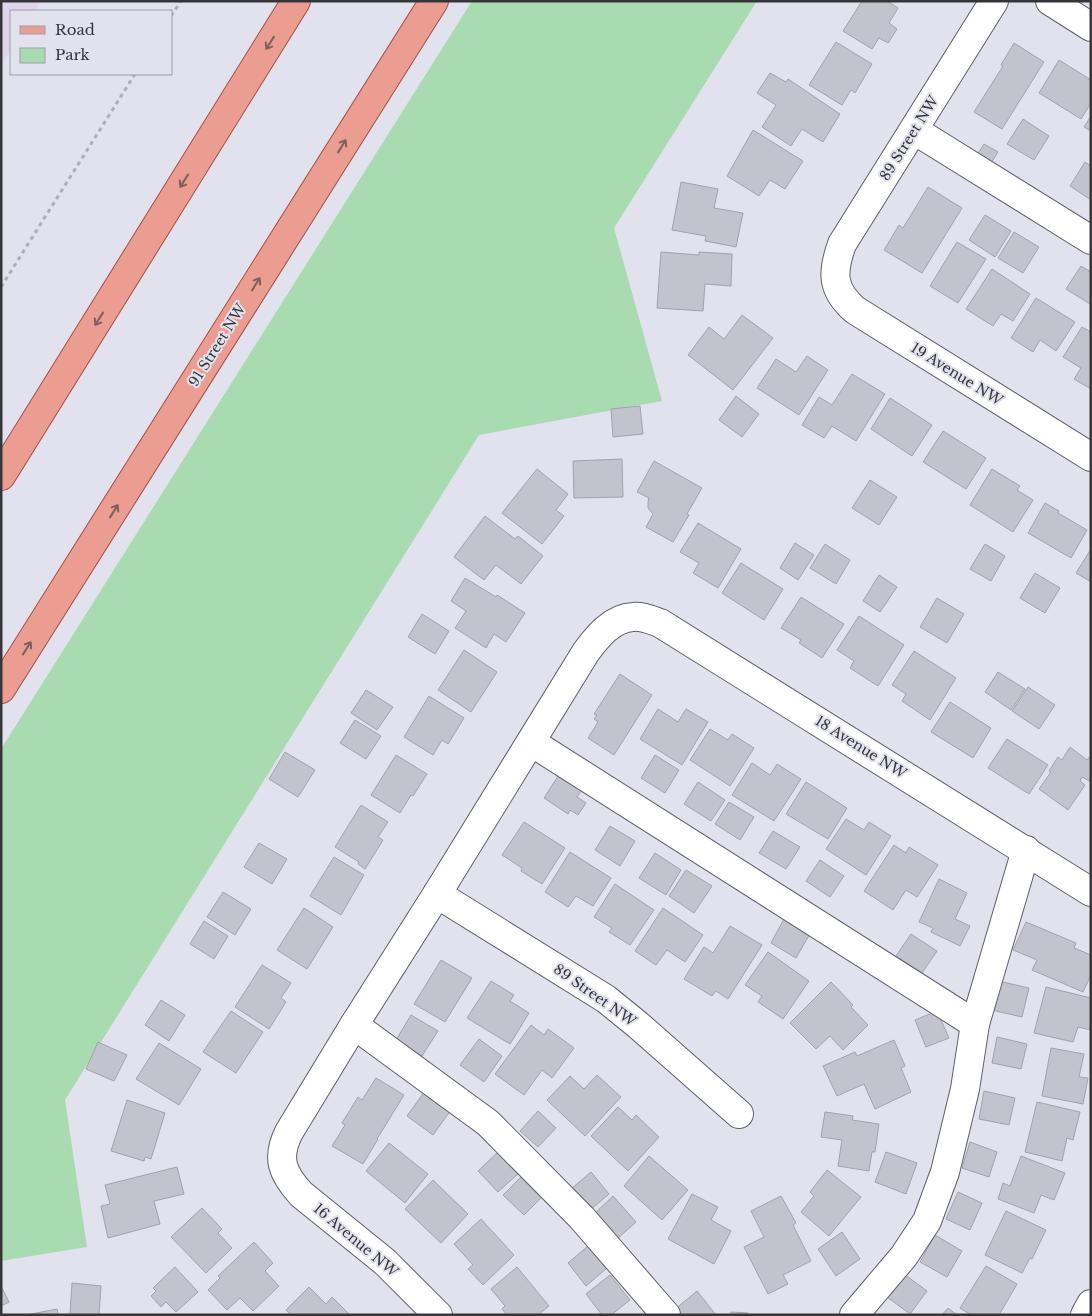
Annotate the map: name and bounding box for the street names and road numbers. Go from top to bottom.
street label: 89 Street NW [876,92,943,184]
street label: 91 Street NW [184,300,250,390]
street label: 19 Avenue NW [908,339,1007,410]
street label: 18 Avenue NW [812,712,911,783]
street label: 89 Street NW [550,960,640,1030]
street label: 16 Avenue NW [310,1199,402,1281]

